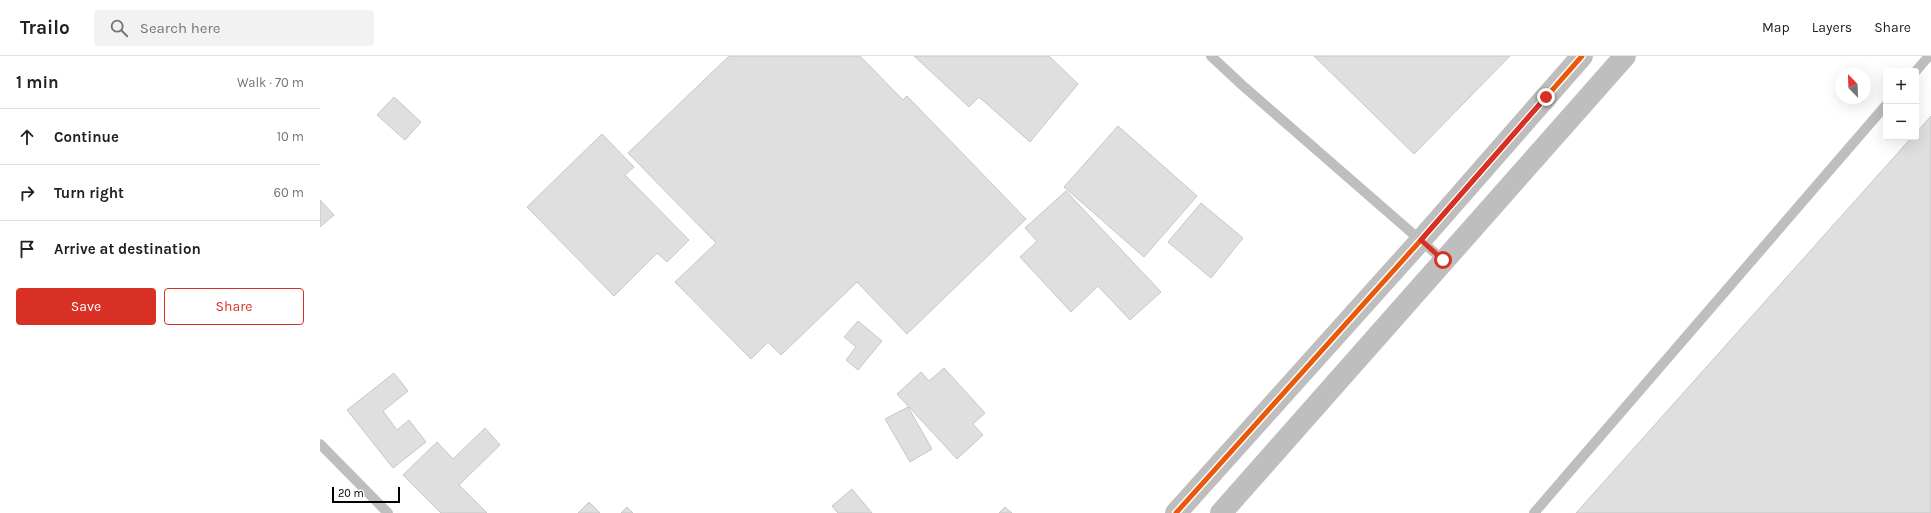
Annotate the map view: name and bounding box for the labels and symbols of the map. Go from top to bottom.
north arrow [1835,68,1871,104]
route end [1537,88,1555,106]
route start [1434,251,1452,269]
scale bar [332,485,400,504]

